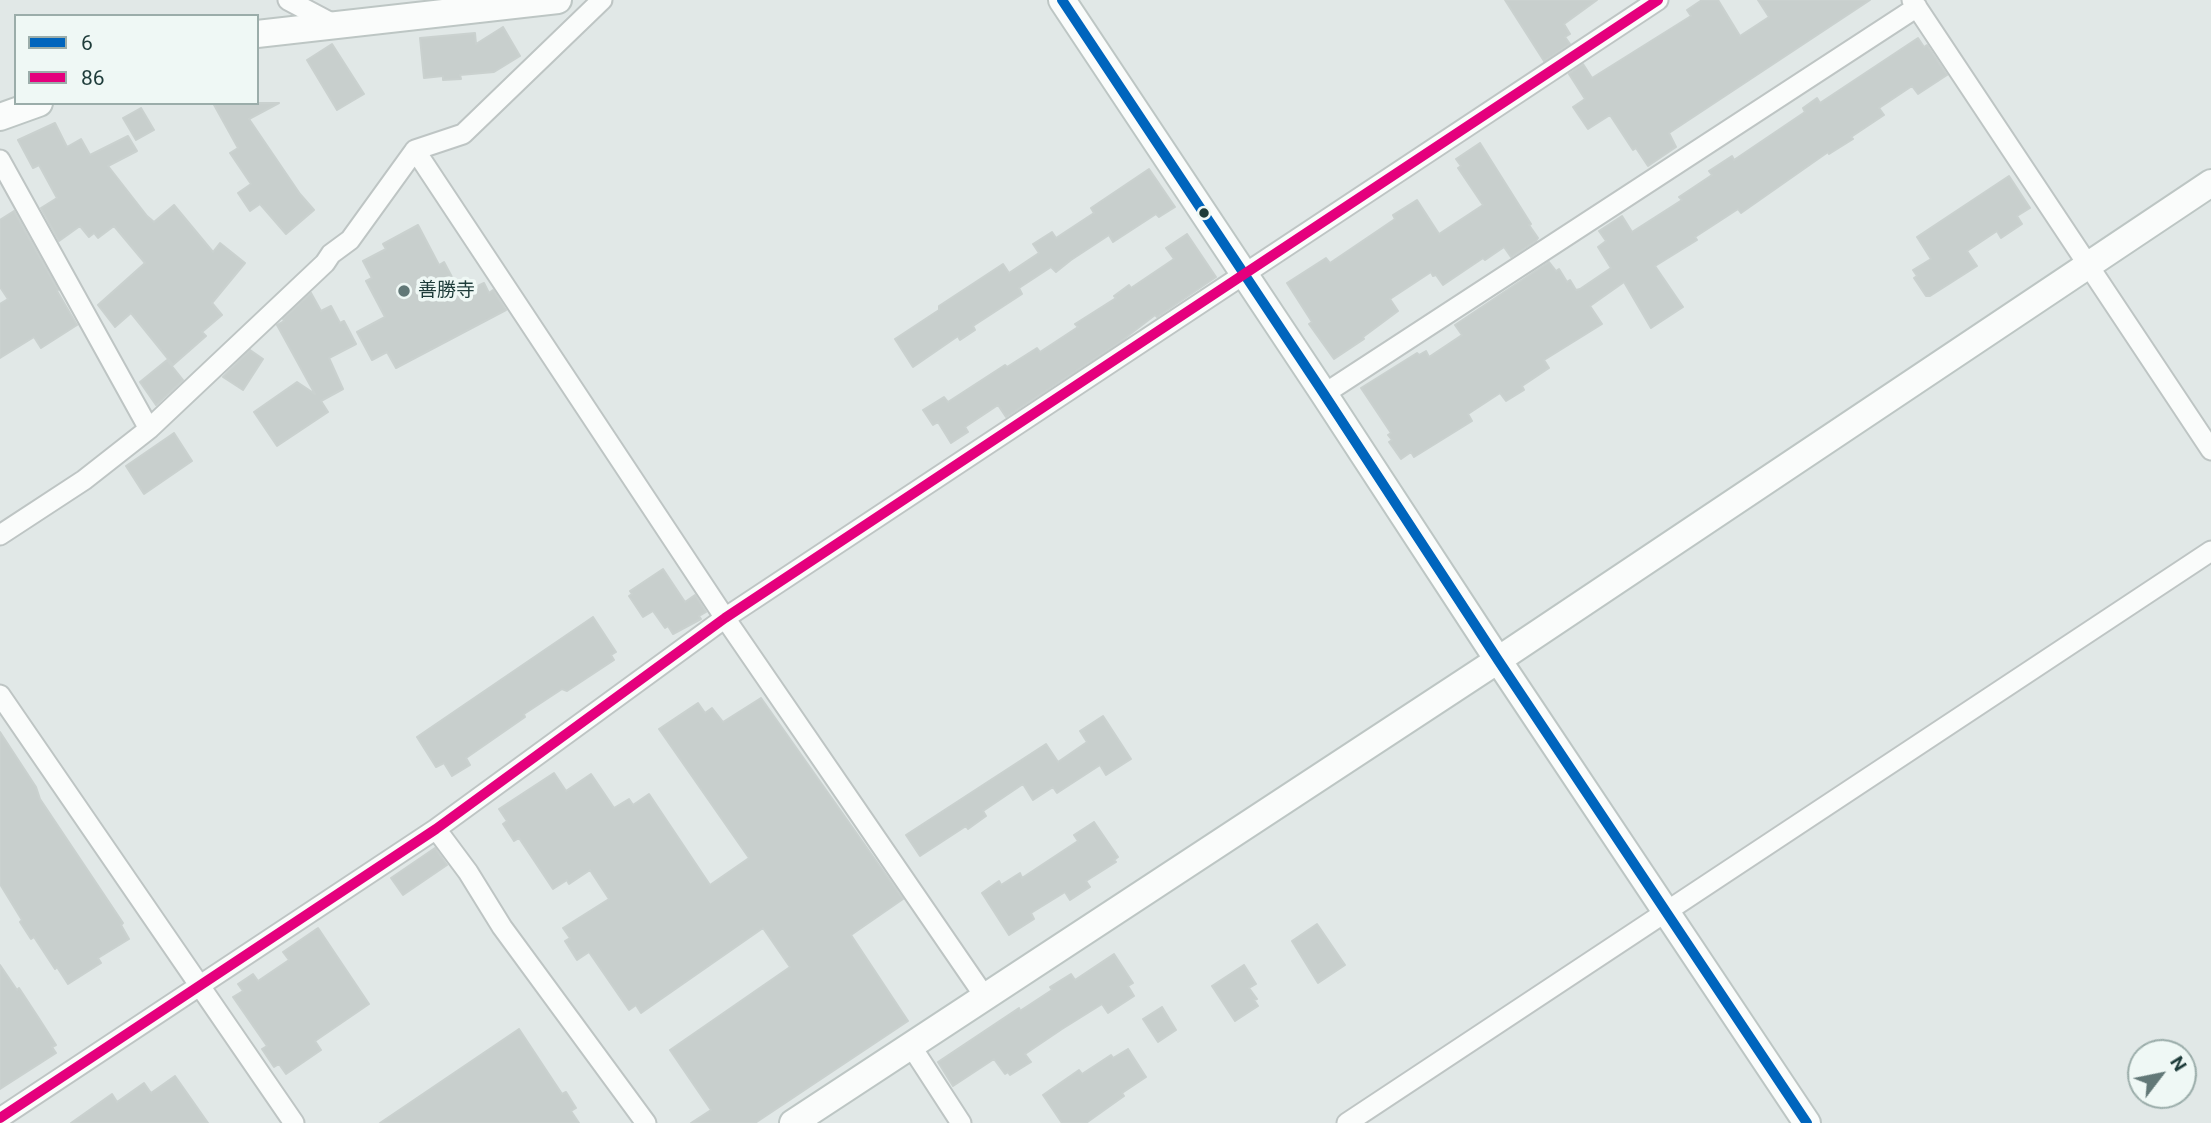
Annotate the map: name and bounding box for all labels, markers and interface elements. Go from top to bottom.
legend [14,14,259,105]
text: 6 [81,31,93,55]
text: 86 [81,66,105,90]
unlabelled marker [1197,206,1211,220]
place label: 善勝寺 [418,280,475,302]
marker: 善勝寺 [396,283,412,299]
north arrow [2127,1039,2197,1109]
text: N [2165,1052,2192,1075]

